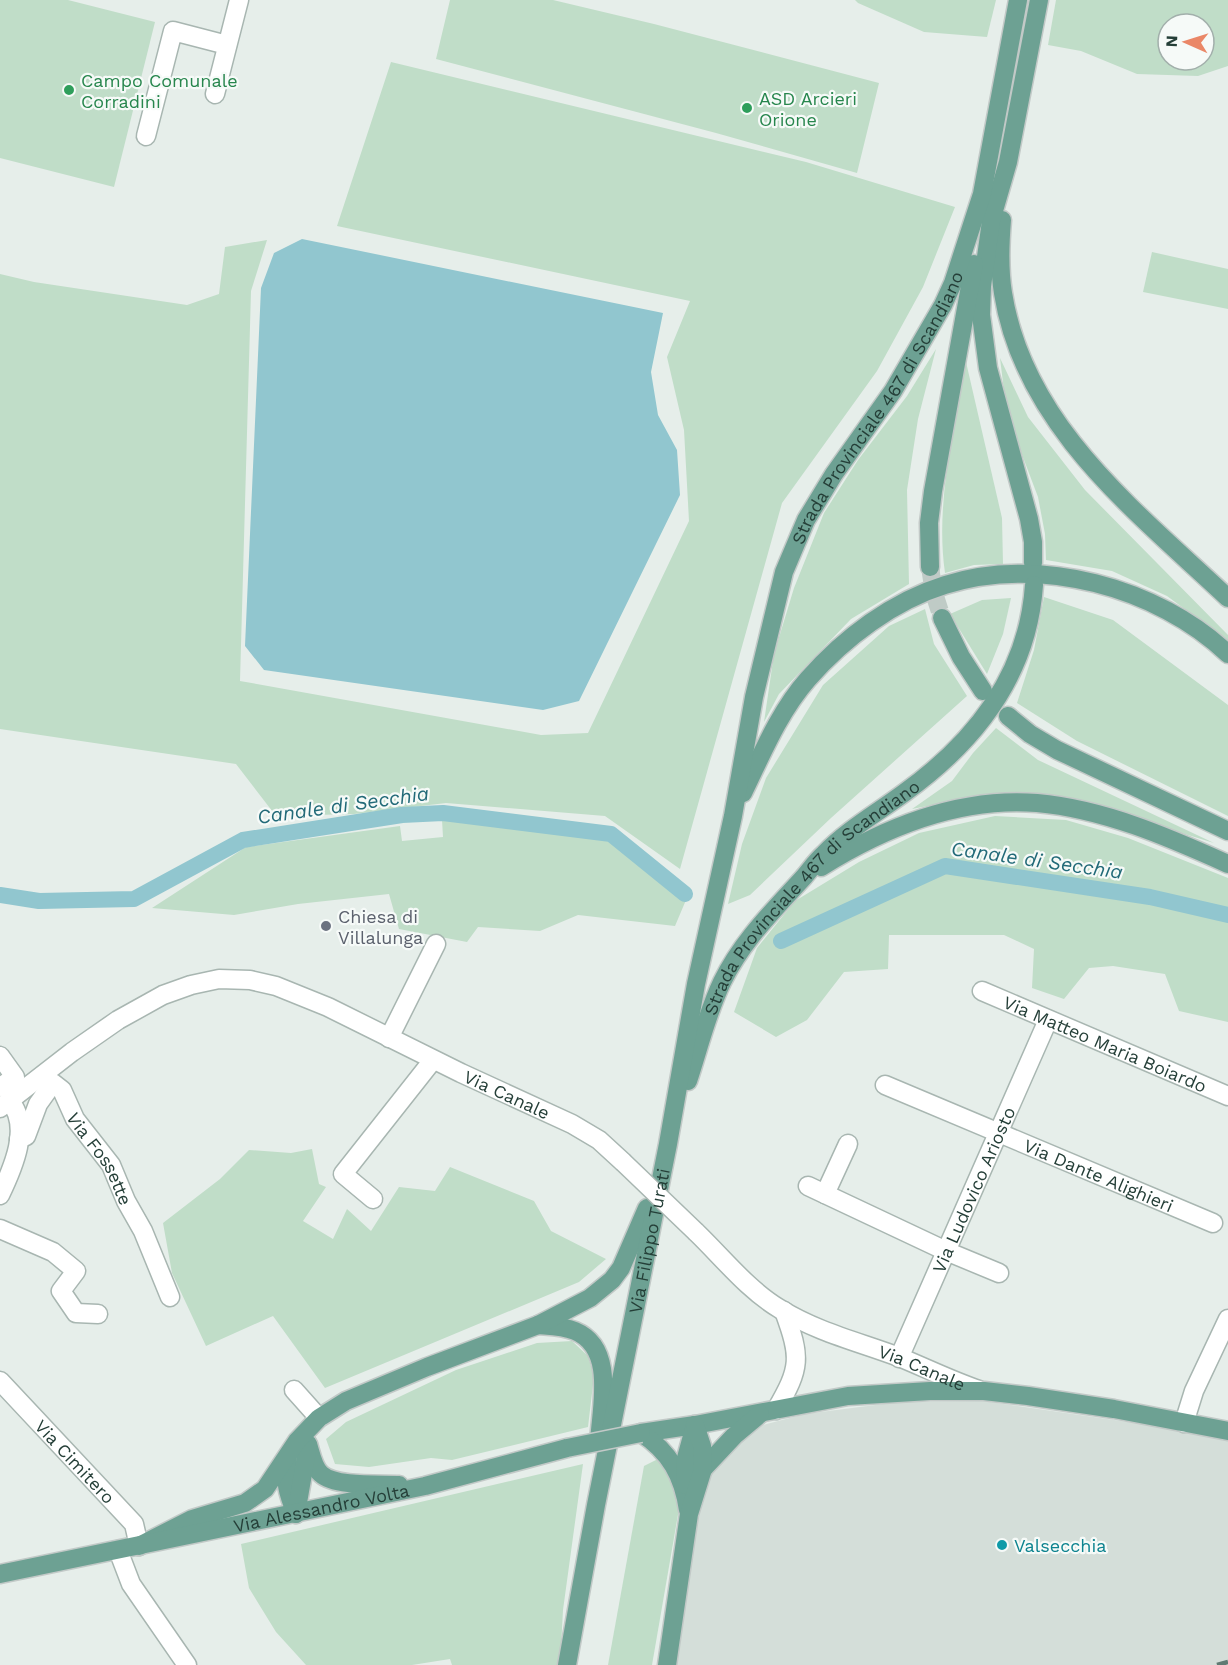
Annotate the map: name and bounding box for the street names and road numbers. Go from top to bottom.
street label: Strada Provinciale 467 di Scandiano [787,269,967,547]
street label: Strada Provinciale 467 di Scandiano [699,775,923,1018]
street label: Via Matteo Maria Boiardo [1000,991,1210,1096]
street label: Via Canale [461,1065,553,1123]
street label: Via Ludovico Ariosto [927,1103,1019,1276]
street label: Via Fossette [63,1109,137,1208]
street label: Via Dante Alighieri [1021,1134,1177,1216]
street label: Via Filippo Turati [624,1166,673,1315]
street label: Via Canale [876,1340,968,1395]
street label: Via Cimitero [31,1415,120,1508]
street label: Via Alessandro Volta [231,1479,411,1536]

